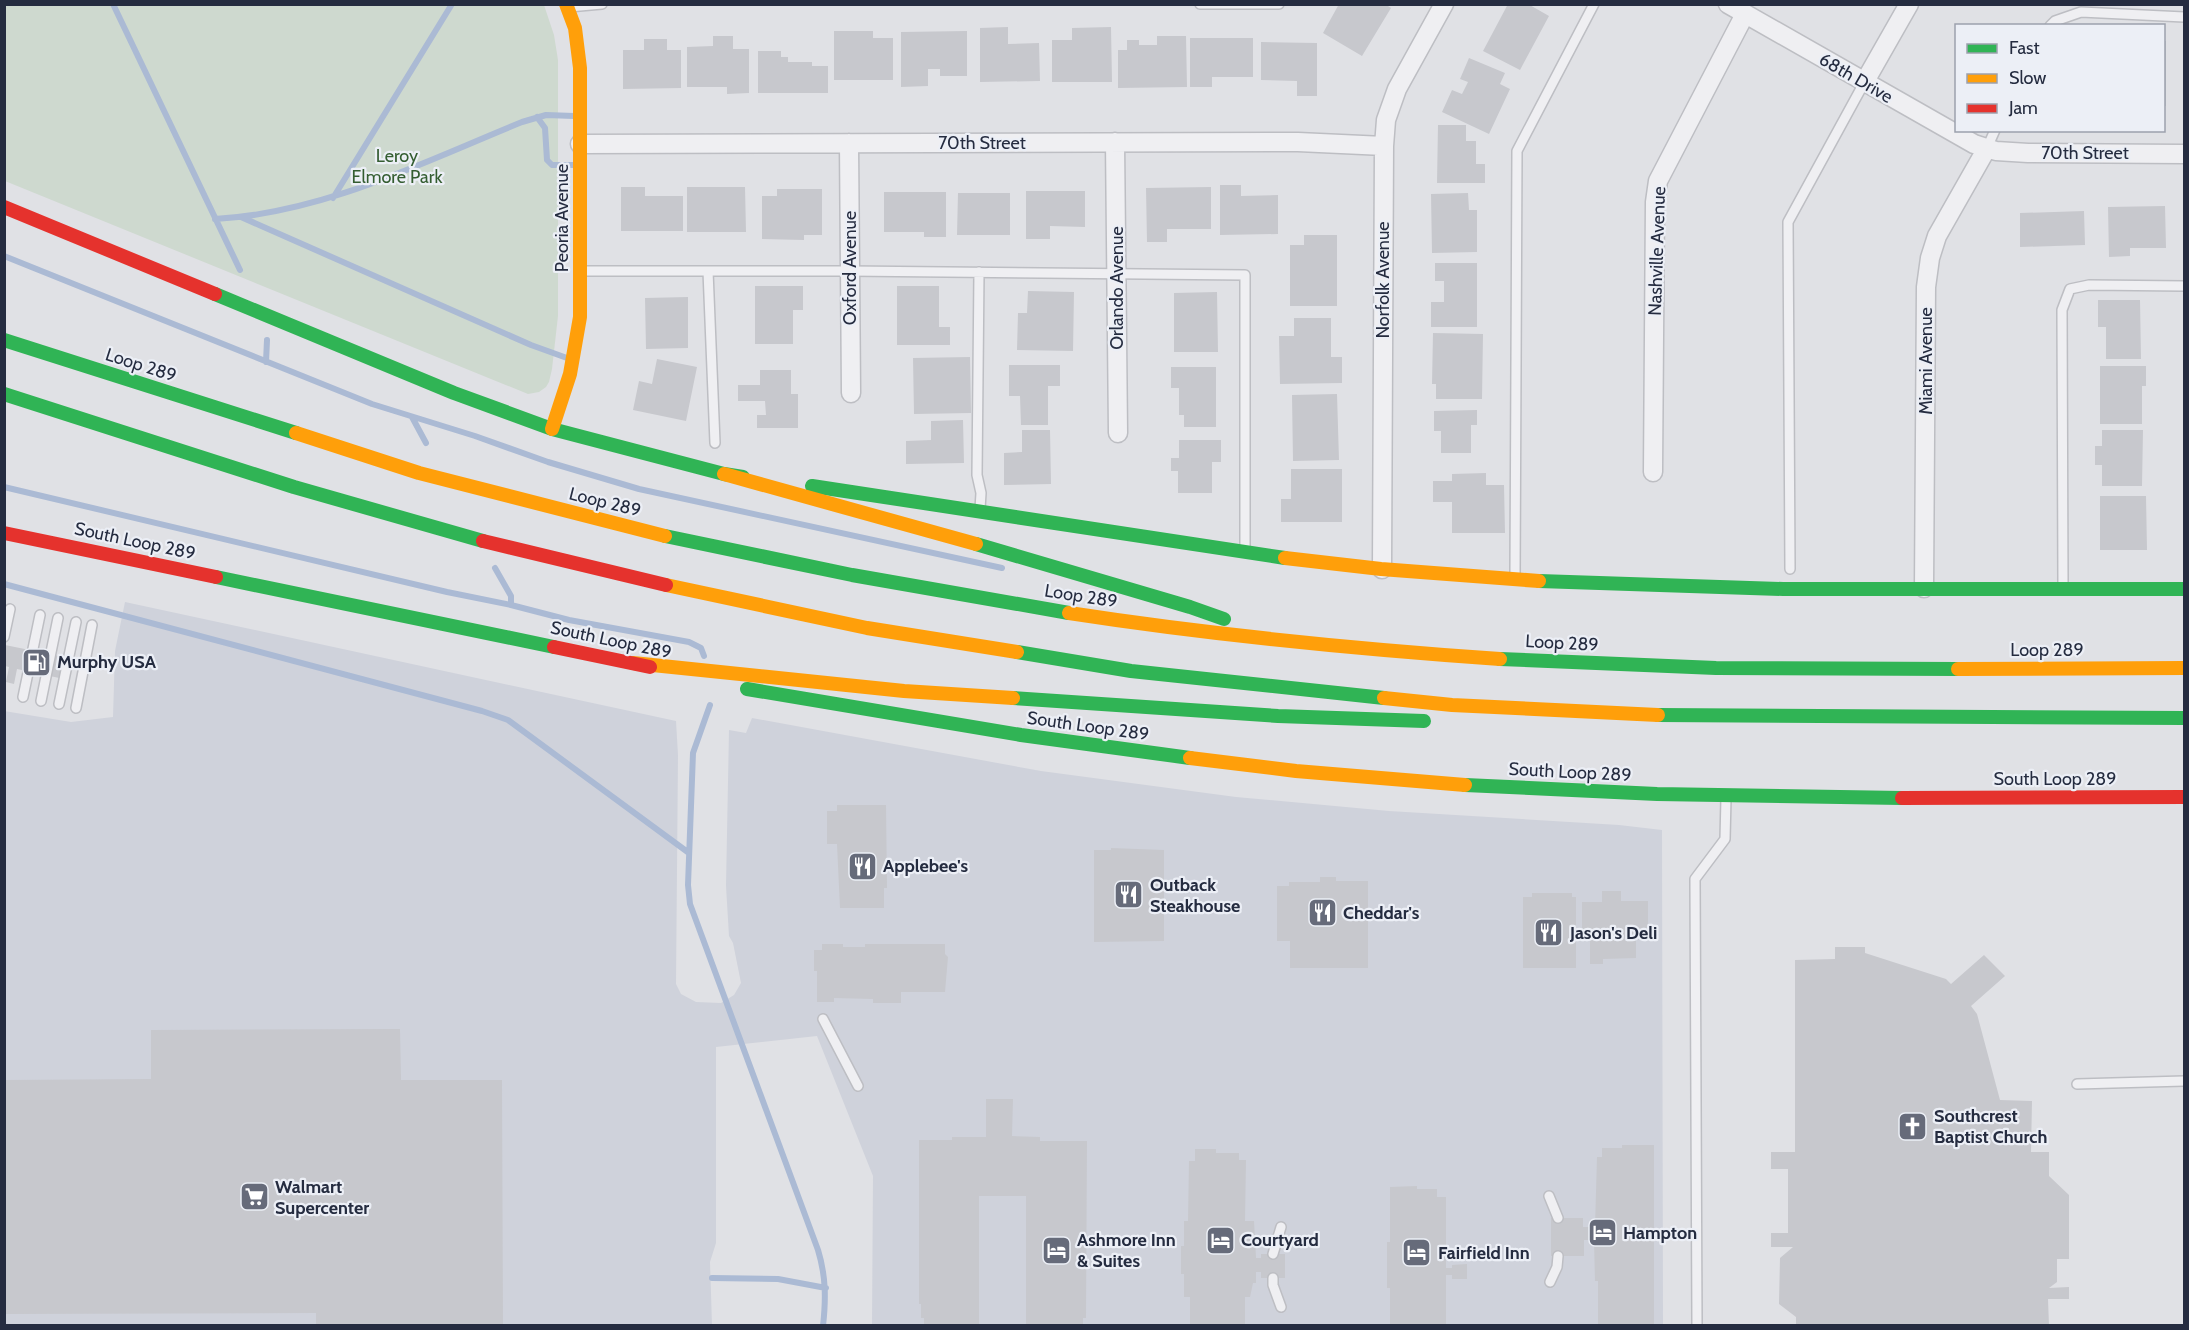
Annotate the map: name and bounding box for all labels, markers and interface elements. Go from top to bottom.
legend [1955,24,2165,132]
text: Fast [2009,37,2040,59]
street label: 68th Drive [1815,48,1897,108]
text: Slow [2009,67,2046,89]
text: Jam [2008,97,2038,119]
street label: 70th Street [938,132,1026,154]
street label: 70th Street [2041,142,2129,164]
park label: Leroy Elmore Park [351,145,443,188]
street label: Peoria Avenue [551,164,573,272]
street label: Nashville Avenue [1644,186,1670,316]
street label: Oxford Avenue [839,211,861,325]
street label: Norfolk Avenue [1372,221,1394,339]
street label: Orlando Avenue [1106,226,1128,350]
street label: Miami Avenue [1915,307,1937,415]
street label: Loop 289 [103,343,179,387]
street label: Loop 289 [567,482,643,522]
street label: South Loop 289 [73,517,197,565]
street label: Loop 289 [1043,579,1119,613]
street label: South Loop 289 [549,616,673,664]
street label: Loop 289 [1525,630,1599,656]
street label: Loop 289 [2010,639,2084,661]
fuel station icon: Murphy USA [20,646,52,678]
place label: Murphy USA [57,651,157,673]
street label: South Loop 289 [1026,707,1150,745]
street label: South Loop 289 [1508,758,1632,786]
street label: South Loop 289 [1994,768,2117,790]
restaurant icon: Applebee's [846,850,878,882]
place label: Applebee's [883,855,968,877]
place label: Outback Steakhouse [1150,874,1240,917]
restaurant icon: Outback Steakhouse [1113,879,1145,911]
restaurant icon: Cheddar's [1306,897,1338,929]
place label: Cheddar's [1343,902,1420,924]
restaurant icon: Jason's Deli [1533,917,1565,949]
place label: Jason's Deli [1569,922,1657,944]
place label: Southcrest Baptist Church [1934,1105,2047,1148]
church icon: Southcrest Baptist Church [1897,1110,1929,1142]
place label: Walmart Supercenter [275,1176,369,1219]
supermarket icon: Walmart Supercenter [238,1181,270,1213]
hotel icon: Hampton [1586,1217,1618,1249]
place label: Hampton [1623,1222,1697,1244]
hotel icon: Courtyard [1204,1224,1236,1256]
place label: Ashmore Inn & Suites [1077,1229,1176,1272]
place label: Courtyard [1241,1229,1319,1251]
hotel icon: Ashmore Inn & Suites [1040,1234,1072,1266]
hotel icon: Fairfield Inn [1401,1237,1433,1269]
place label: Fairfield Inn [1438,1242,1530,1264]

